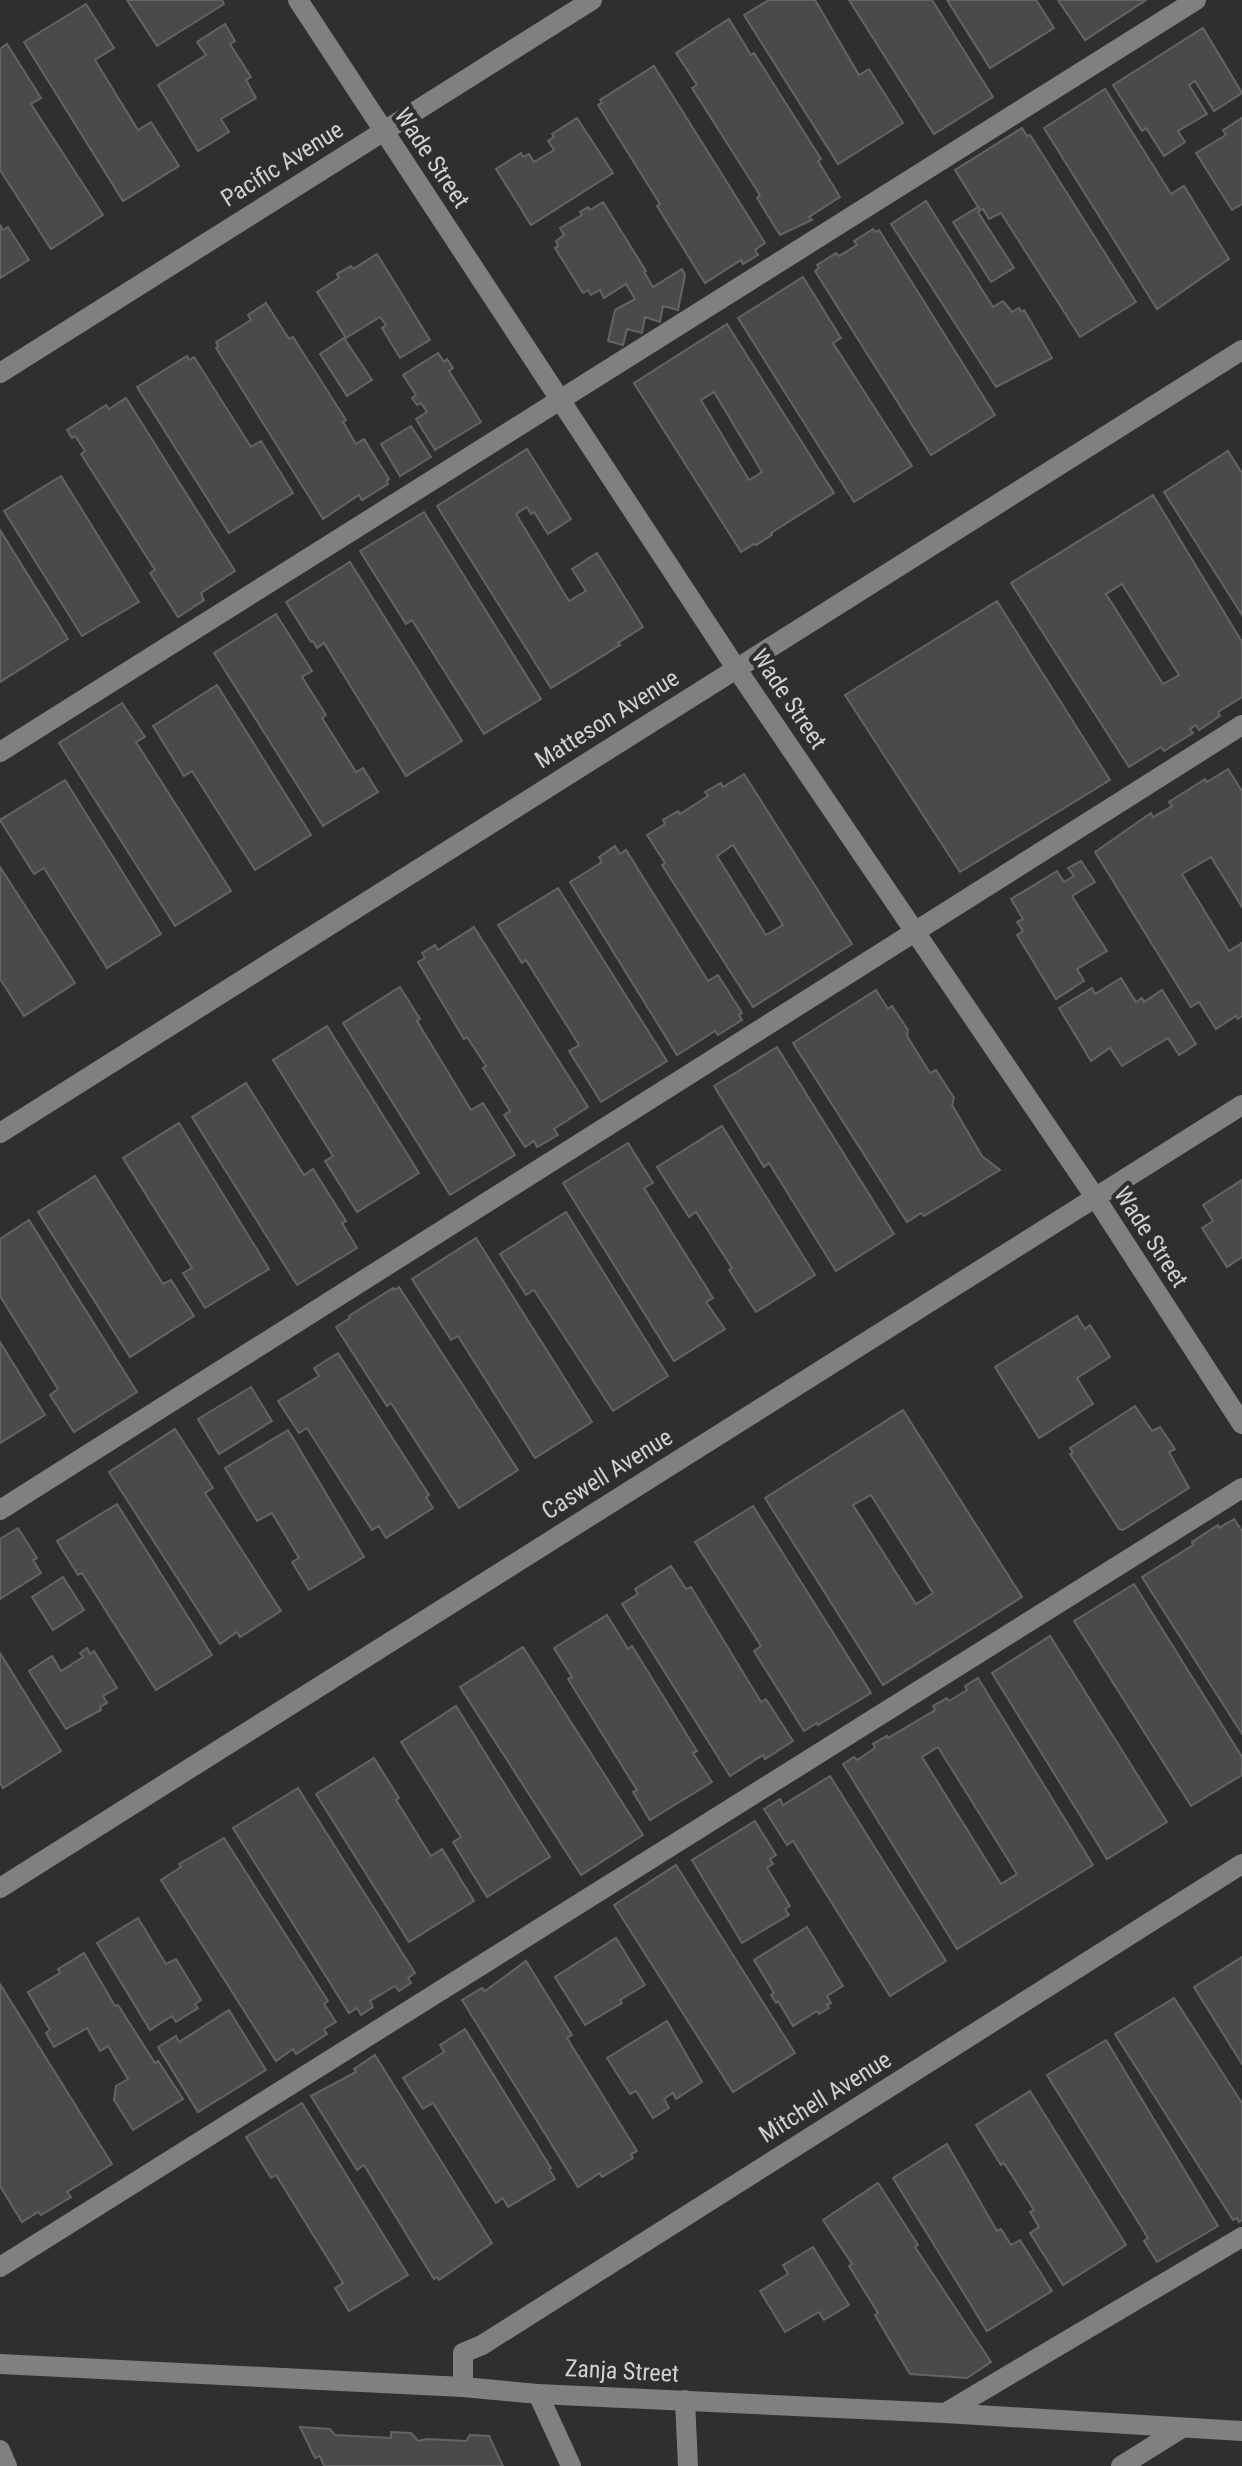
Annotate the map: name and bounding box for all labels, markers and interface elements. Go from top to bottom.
street label: Wade Street [388,103,476,213]
street label: Pacific Avenue [216,115,348,213]
street label: Wade Street [745,644,833,754]
street label: Matteson Avenue [530,664,684,774]
street label: Wade Street [1108,1181,1194,1293]
street label: Caswell Avenue [537,1423,677,1525]
street label: Mitchell Avenue [754,2045,896,2149]
street label: Zanja Street [564,2354,680,2388]

